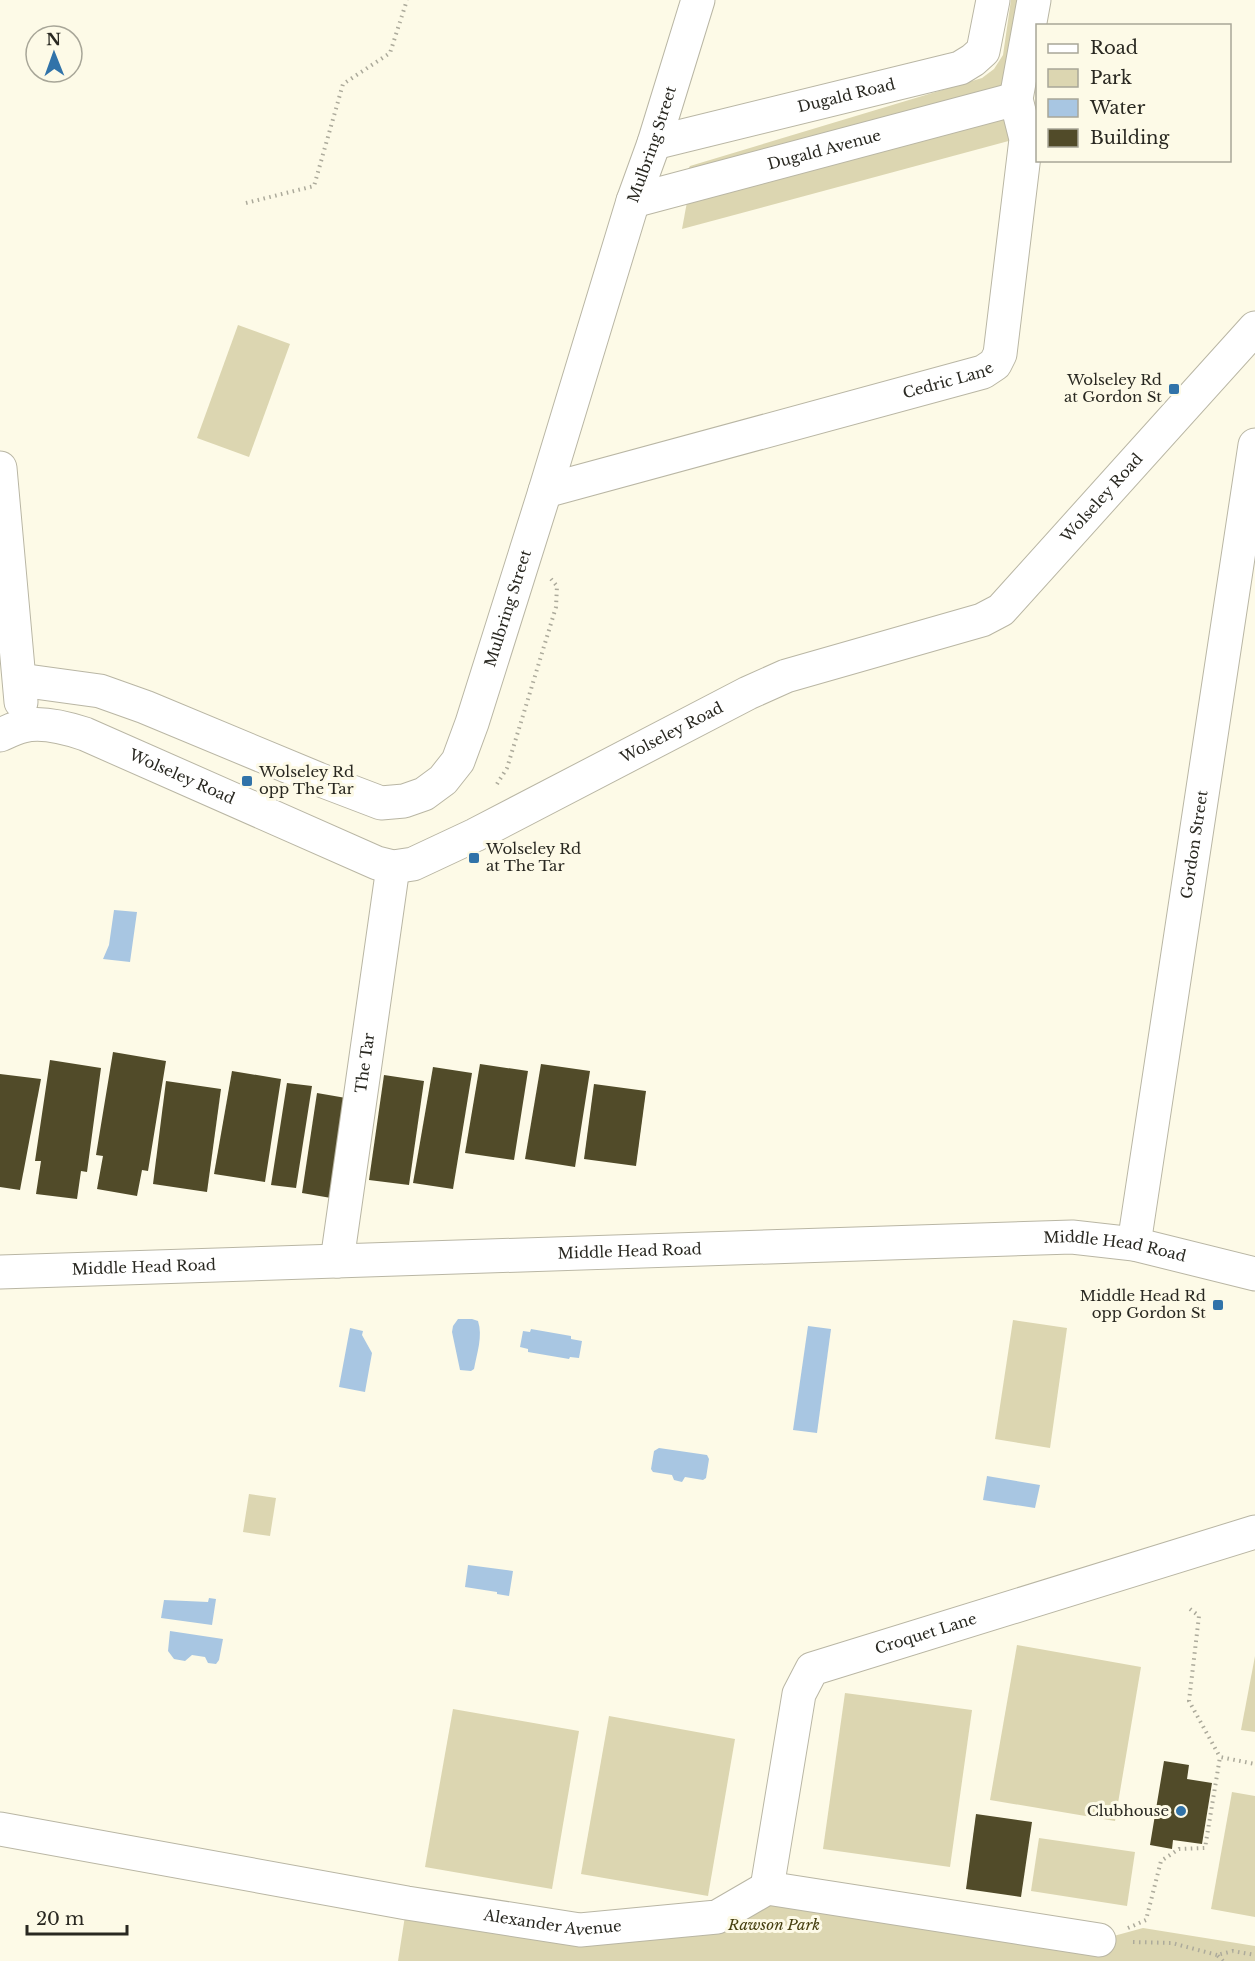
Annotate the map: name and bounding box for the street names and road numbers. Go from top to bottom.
street label: Dugald Road [795,74,897,117]
street label: Mulbring Street [623,83,680,205]
street label: Dugald Avenue [765,125,883,174]
street label: Cedric Lane [901,358,997,402]
street label: Wolseley Road [1056,449,1147,547]
street label: Mulbring Street [480,547,535,669]
street label: Wolseley Road [616,698,726,767]
street label: Wolseley Road [126,744,238,808]
street label: Gordon Street [1176,789,1212,900]
street label: The Tar [351,1031,378,1094]
street label: Middle Head Road [1043,1227,1188,1266]
street label: Middle Head Road [557,1239,702,1263]
street label: Middle Head Road [71,1255,216,1279]
street label: Croquet Lane [873,1609,979,1658]
street label: Alexander Avenue [481,1905,623,1940]

